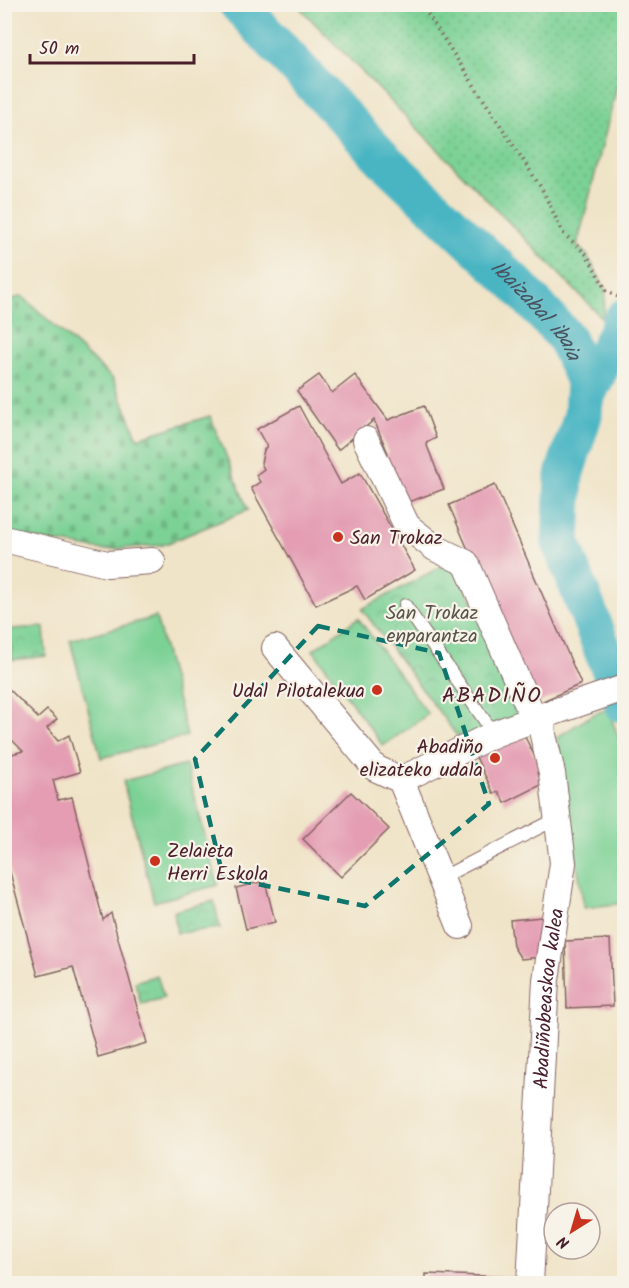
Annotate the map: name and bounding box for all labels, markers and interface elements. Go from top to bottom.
scale bar [30,27,194,65]
text: 50 m [39,35,79,64]
water label: Ibaizabal ibaia [482,252,589,367]
place label: San Trokaz [350,523,443,555]
marker: San Trokaz [331,530,345,544]
park label: San Trokaz enparantza [386,598,479,653]
place label: Udal Pilotalekua [232,676,365,708]
district label: ABADIÑO [442,679,542,714]
marker: Udal Pilotalekua [370,683,384,697]
place label: Abadiño elizateko udala [360,732,483,787]
marker: Abadiño elizateko udala [488,751,502,765]
place label: Zelaieta Herri Eskola [167,836,268,891]
marker: Zelaieta Herri Eskola [148,854,162,868]
street label: Abadiñobeaskoa kalea [526,906,574,1090]
north arrow [542,1201,602,1261]
text: N [552,1229,575,1255]

